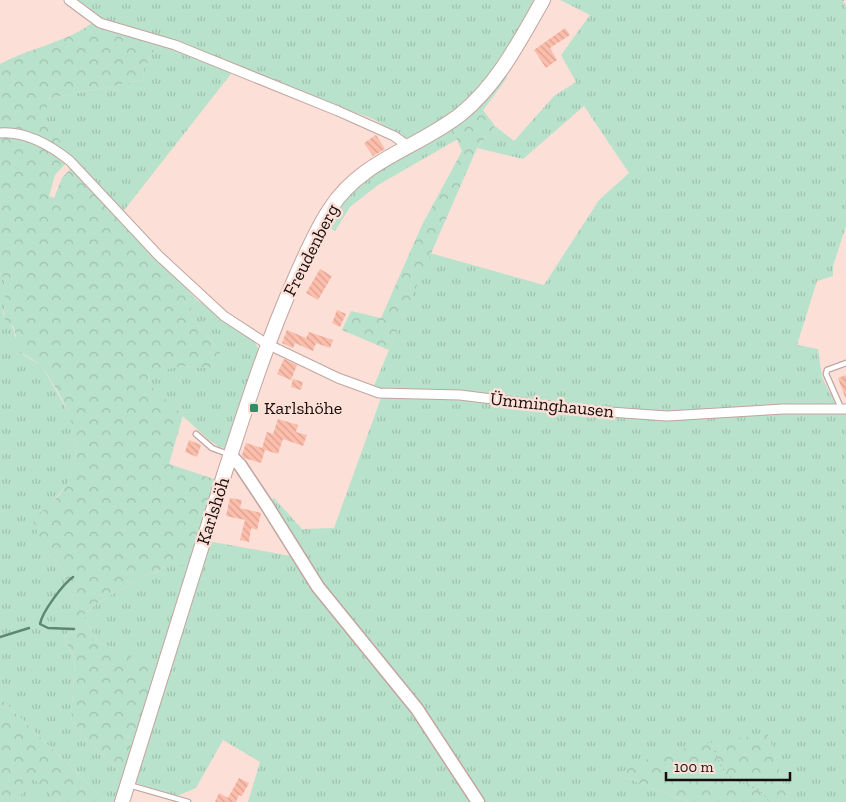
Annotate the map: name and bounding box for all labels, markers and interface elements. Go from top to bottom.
street label: Freudenberg [278,200,344,300]
street label: Ümminghausen [489,388,616,423]
place label: Karlshöhe [264,397,342,419]
marker: Karlshöhe [248,402,260,414]
street label: Karlshöh [192,474,234,548]
scale bar [666,750,790,782]
text: 100 m [674,758,713,776]

